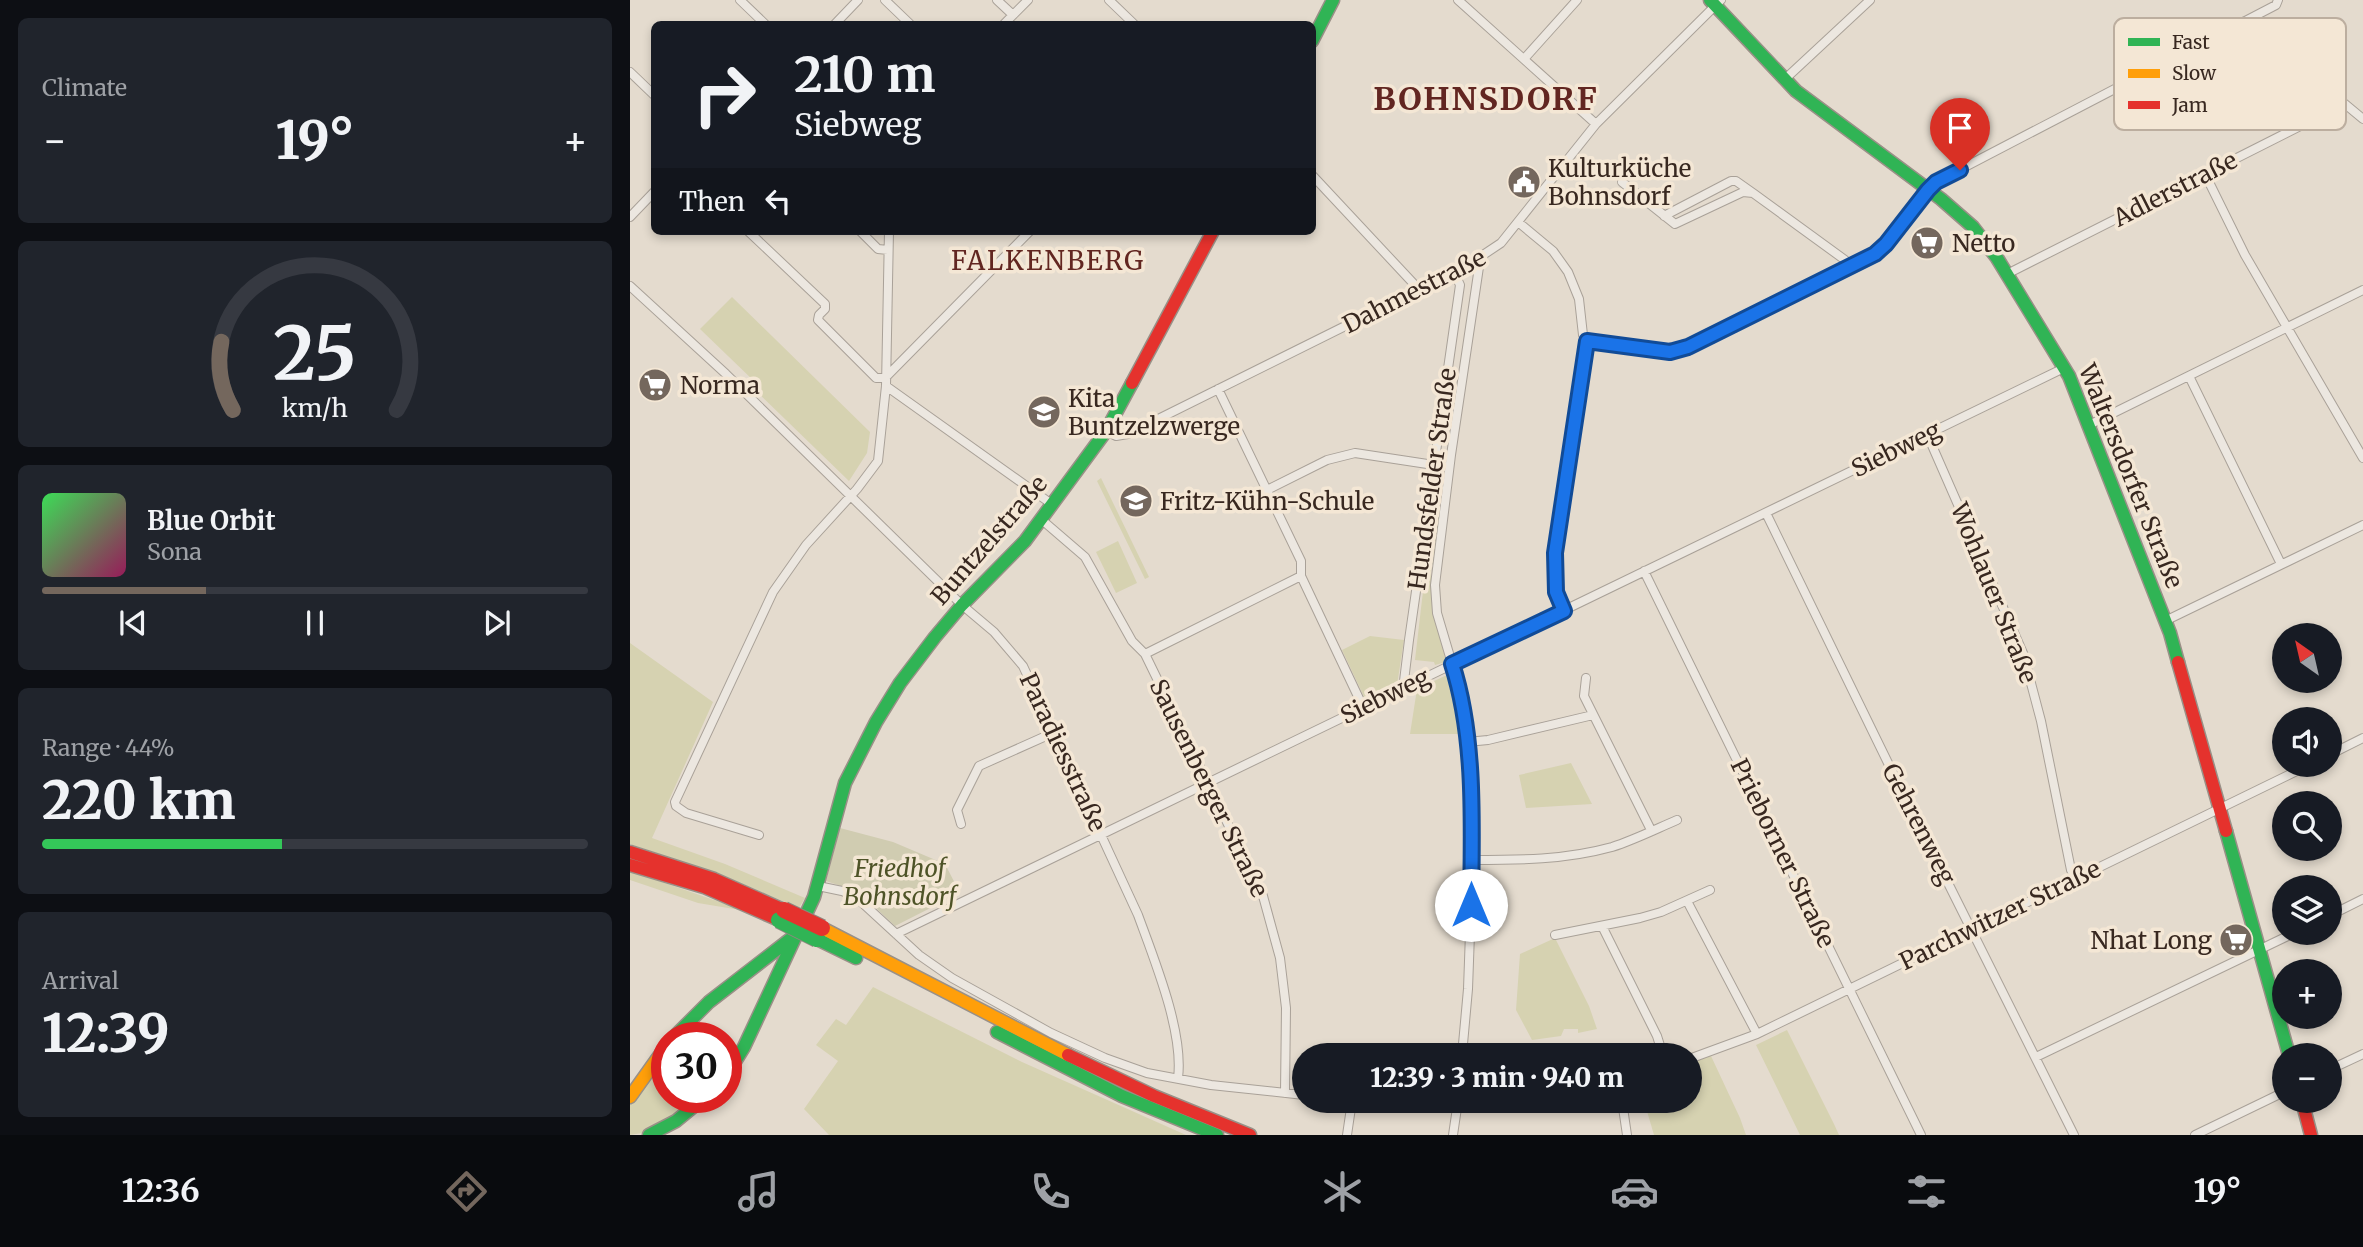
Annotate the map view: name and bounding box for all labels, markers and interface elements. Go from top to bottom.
legend [2114,18,2346,130]
text: Fast [2172,30,2210,54]
text: 210 m [794,44,935,105]
icon: right [679,49,770,140]
text: Slow [2172,61,2217,85]
text: Climate [42,73,127,102]
district label: BOHNSDORF [1373,79,1599,119]
text: Jam [2171,93,2208,117]
pin [1930,98,1990,170]
text: Siebweg [794,105,922,145]
text: 19° [276,108,354,173]
icon: arrive [1941,109,1979,147]
text: − [42,117,67,164]
text: + [563,117,588,164]
street label: Adlerstraße [2107,145,2242,234]
place label: Kulturküche Bohnsdorf [1548,153,1691,212]
public building icon: Kulturküche Bohnsdorf [1505,163,1543,201]
icon: left [759,182,797,220]
text: Then [679,185,745,218]
supermarket icon: Netto [1908,224,1946,262]
place label: Netto [1952,228,2015,259]
street label: Dahmestraße [1337,242,1491,340]
district label: FALKENBERG [951,244,1145,277]
text: 25 [273,309,357,401]
street label: Waltersdorfer Straße [2071,358,2190,593]
supermarket icon: Norma [636,366,674,404]
street label: Hundsfelder Straße [1401,366,1463,592]
place label: Norma [680,370,760,401]
place label: Kita Buntzelzwerge [1068,383,1240,442]
text: km/h [282,392,348,424]
school or university icon: Kita Buntzelzwerge [1025,393,1063,431]
street label: Siebweg [1846,414,1946,484]
street label: Buntzelstraße [924,469,1054,611]
school or university icon: Fritz-Kühn-Schule [1117,482,1155,520]
place label: Fritz-Kühn-Schule [1160,486,1374,517]
street label: Wohlauer Straße [1943,497,2044,688]
text: Blue Orbit [147,504,276,537]
text: Sona [147,537,202,566]
icon: previous [114,604,152,642]
icon: pause [296,604,334,642]
icon: next [478,604,516,642]
north arrow [2272,623,2342,693]
map controls [2272,623,2342,1113]
street label: Siebweg [1335,661,1435,731]
street label: Paradiesstraße [1013,668,1113,836]
street label: Sausenberger Straße [1143,674,1275,902]
button: sound [2272,707,2342,777]
text: Range · 44% [42,733,175,762]
street label: Prieborner Straße [1724,753,1842,953]
street label: Gehrenweg [1875,758,1963,890]
text: 220 km [42,768,235,833]
button: search [2272,791,2342,861]
park label: Friedhof Bohnsdorf [844,853,959,912]
street label: Parchwitzer Straße [1894,853,2106,977]
position arrow [1434,868,1508,942]
button: layers [2272,875,2342,945]
supermarket icon: Nhat Long [2217,921,2255,959]
place label: Nhat Long [2091,925,2212,956]
button: + [2272,959,2342,1029]
text: Arrival [42,966,119,995]
text: 12:39 [42,1001,169,1066]
speed limit sign: 30 [651,1022,742,1113]
button: − [2272,1043,2342,1113]
text: 12:39 · 3 min · 940 m [1370,1061,1624,1094]
icon: directions [442,1167,491,1216]
icon: music [734,1167,783,1216]
icon: phone [1026,1167,1075,1216]
icon: climate [1318,1167,1367,1216]
icon: car [1610,1167,1659,1216]
icon: filters [1902,1167,1951,1216]
text: 12:36 [121,1171,200,1211]
text: 19° [2194,1171,2242,1211]

